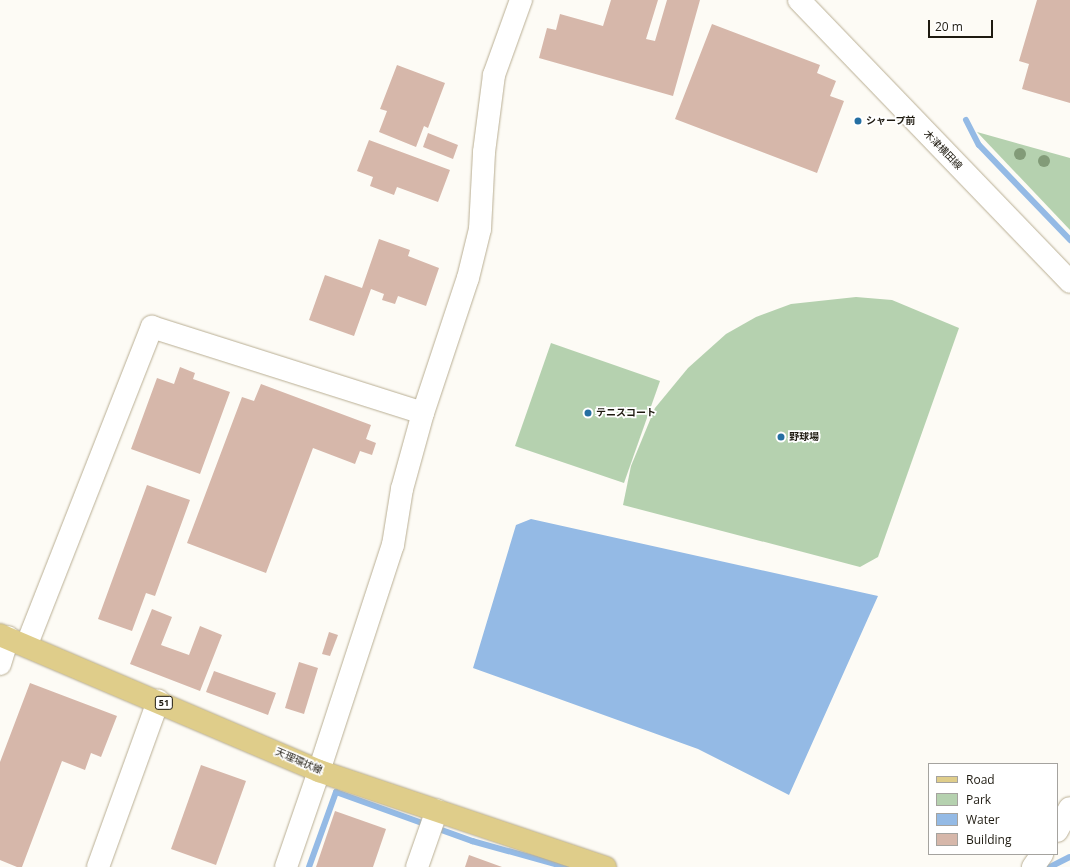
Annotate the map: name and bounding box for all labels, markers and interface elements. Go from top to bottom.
scale bar [930,12,995,38]
text: 20 m [935,18,963,35]
place label: シャープ前 [866,115,916,127]
marker: シャープ前 [853,116,863,126]
street label: 木津横田線 [921,128,965,172]
place label: テニスコート [596,407,656,419]
marker: テニスコート [583,408,593,418]
place label: 野球場 [789,431,819,443]
marker: 野球場 [776,432,786,442]
road number: 51 [154,696,174,710]
street label: 天理環状線 [274,746,324,776]
legend [928,763,1058,855]
text: Road [966,771,995,788]
text: Park [966,791,991,808]
text: Water [966,811,1000,828]
text: Building [966,831,1011,848]

